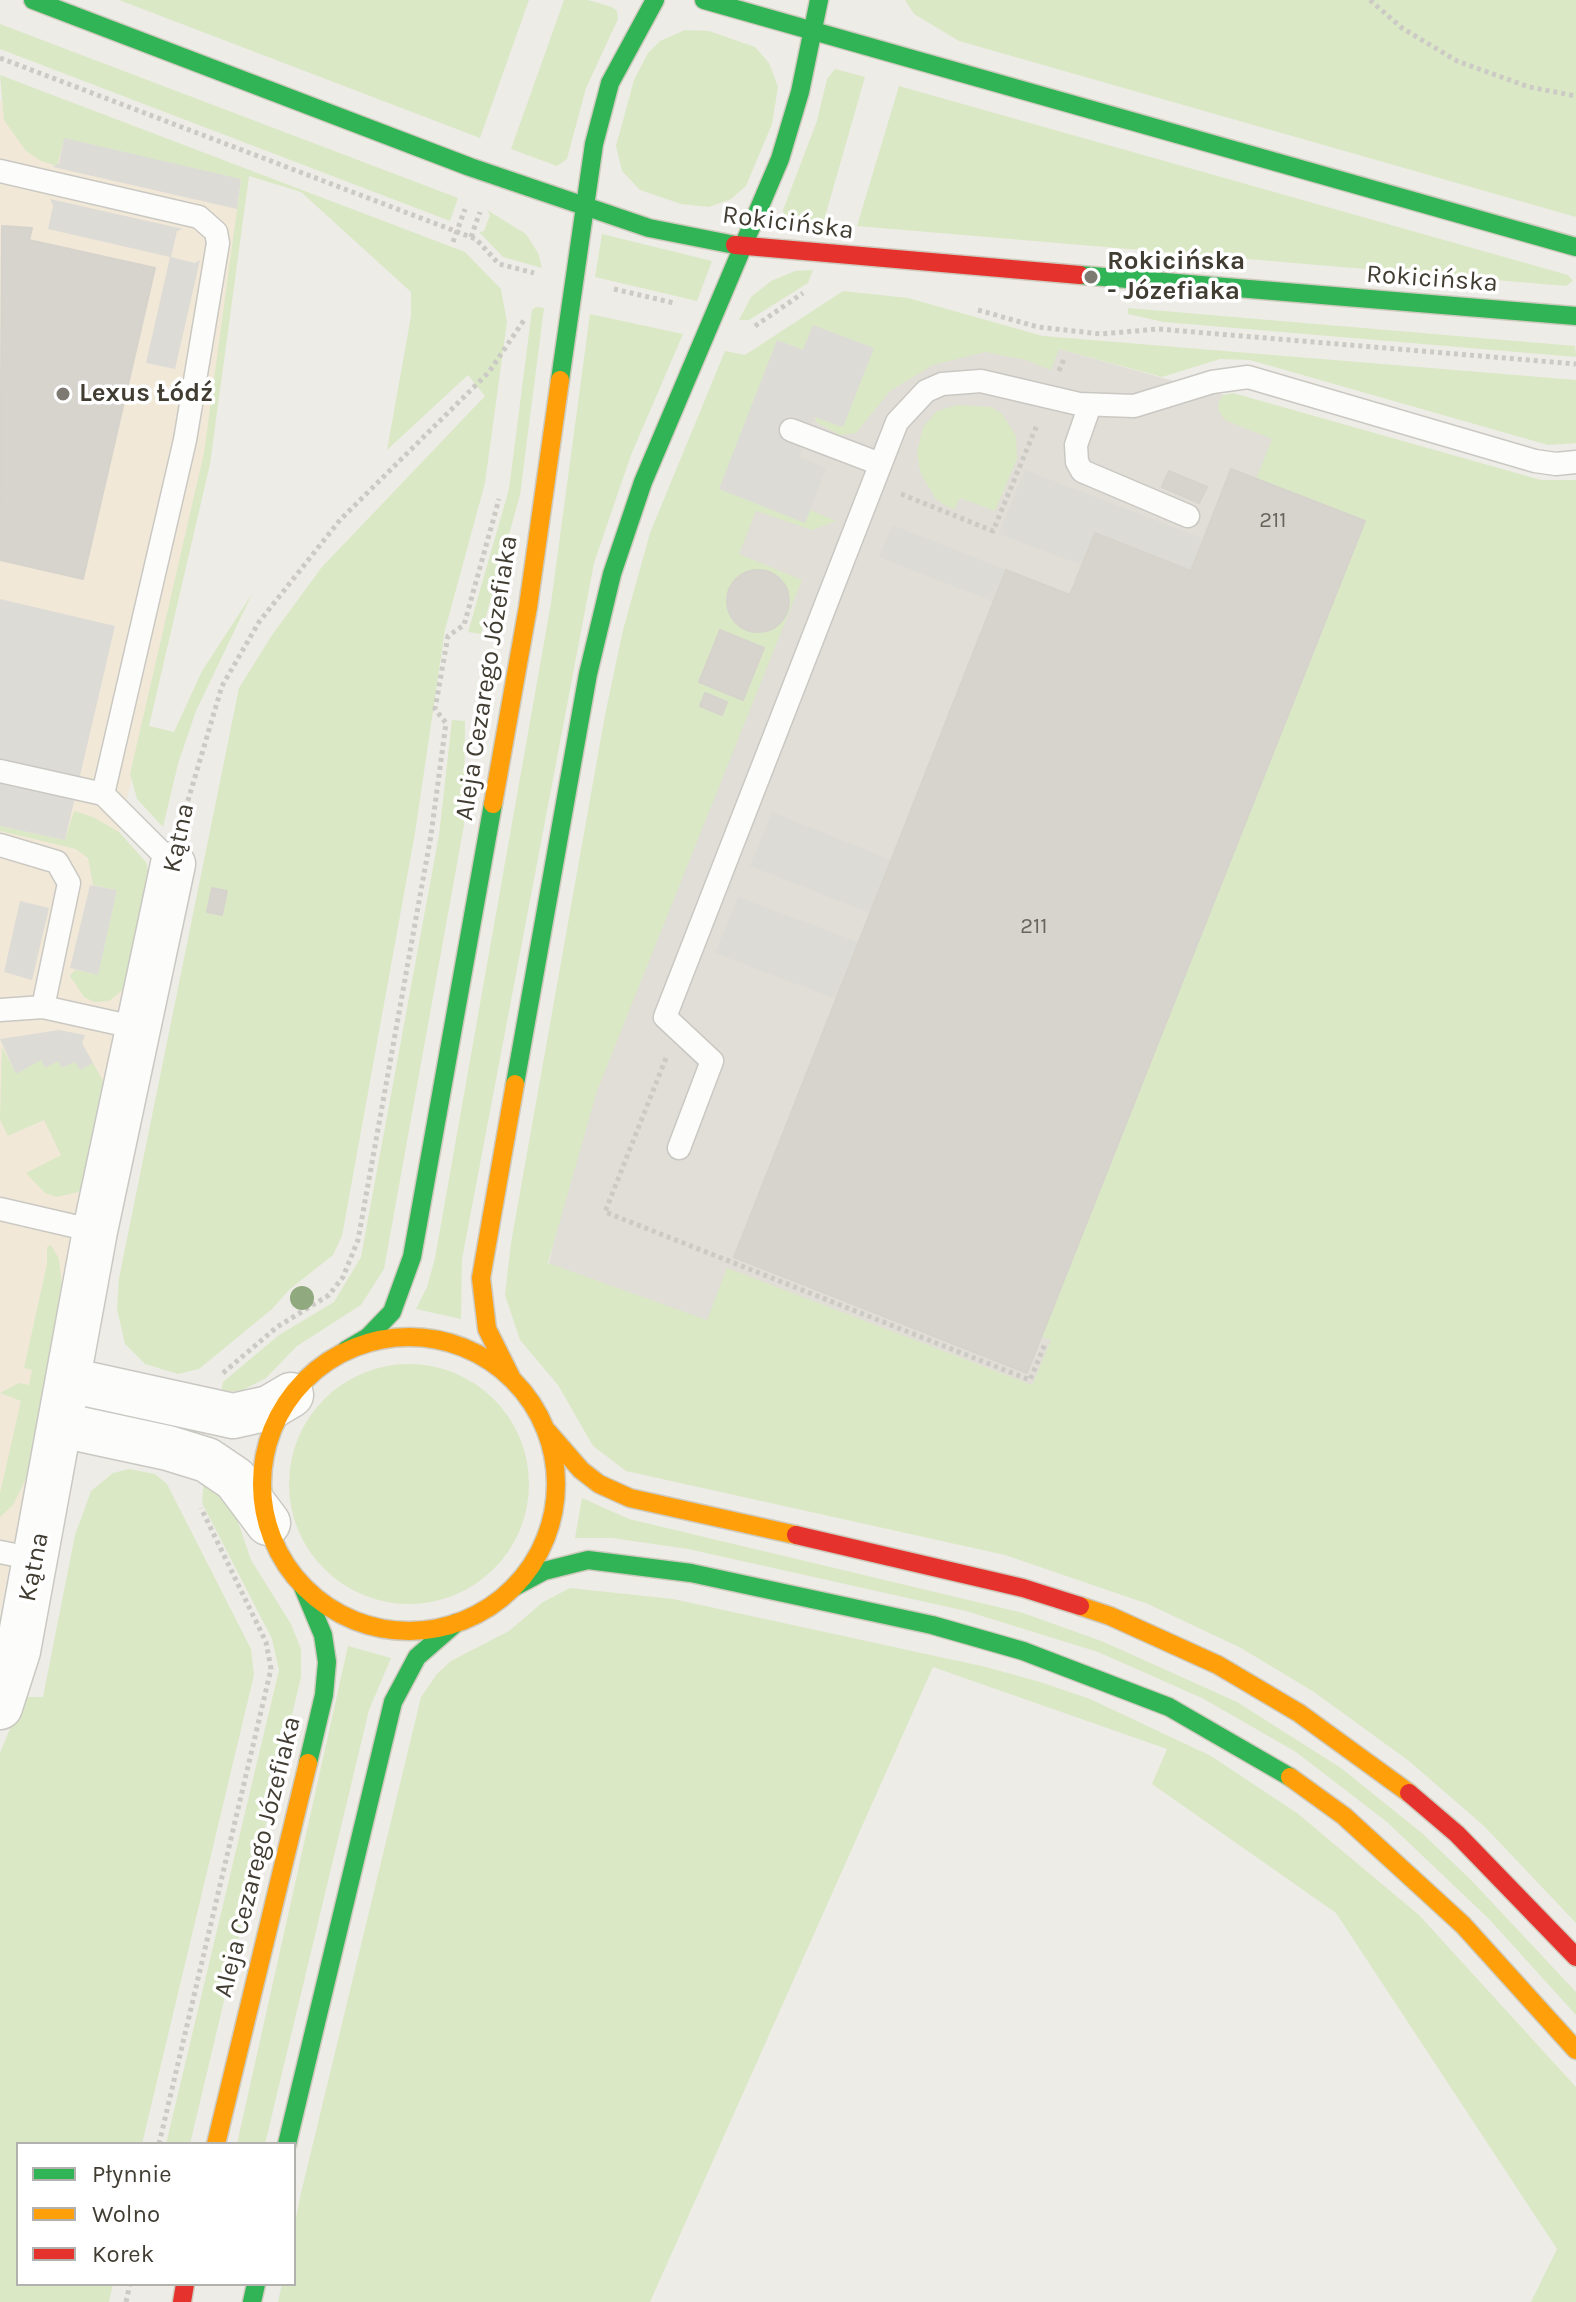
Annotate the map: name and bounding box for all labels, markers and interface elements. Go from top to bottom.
street label: Rokicińska [721,199,855,247]
place label: Rokicińska - Józefiaka [1107,246,1245,308]
street label: Rokicińska [1365,259,1499,299]
marker: Rokicińska - Józefiaka [1082,268,1100,286]
place label: Lexus Łódź [79,378,213,410]
marker: Lexus Łódź [54,385,72,403]
house number: 211 [1259,508,1287,534]
street label: Aleja Cezarego Józefiaka [449,533,525,823]
street label: Kątna [156,801,202,875]
house number: 211 [1020,914,1048,940]
street label: Kątna [12,1530,56,1604]
street label: Aleja Cezarego Józefiaka [208,1713,308,2001]
legend [16,2142,296,2286]
text: Płynnie [92,2160,172,2188]
text: Wolno [92,2200,160,2228]
text: Korek [92,2240,154,2268]

